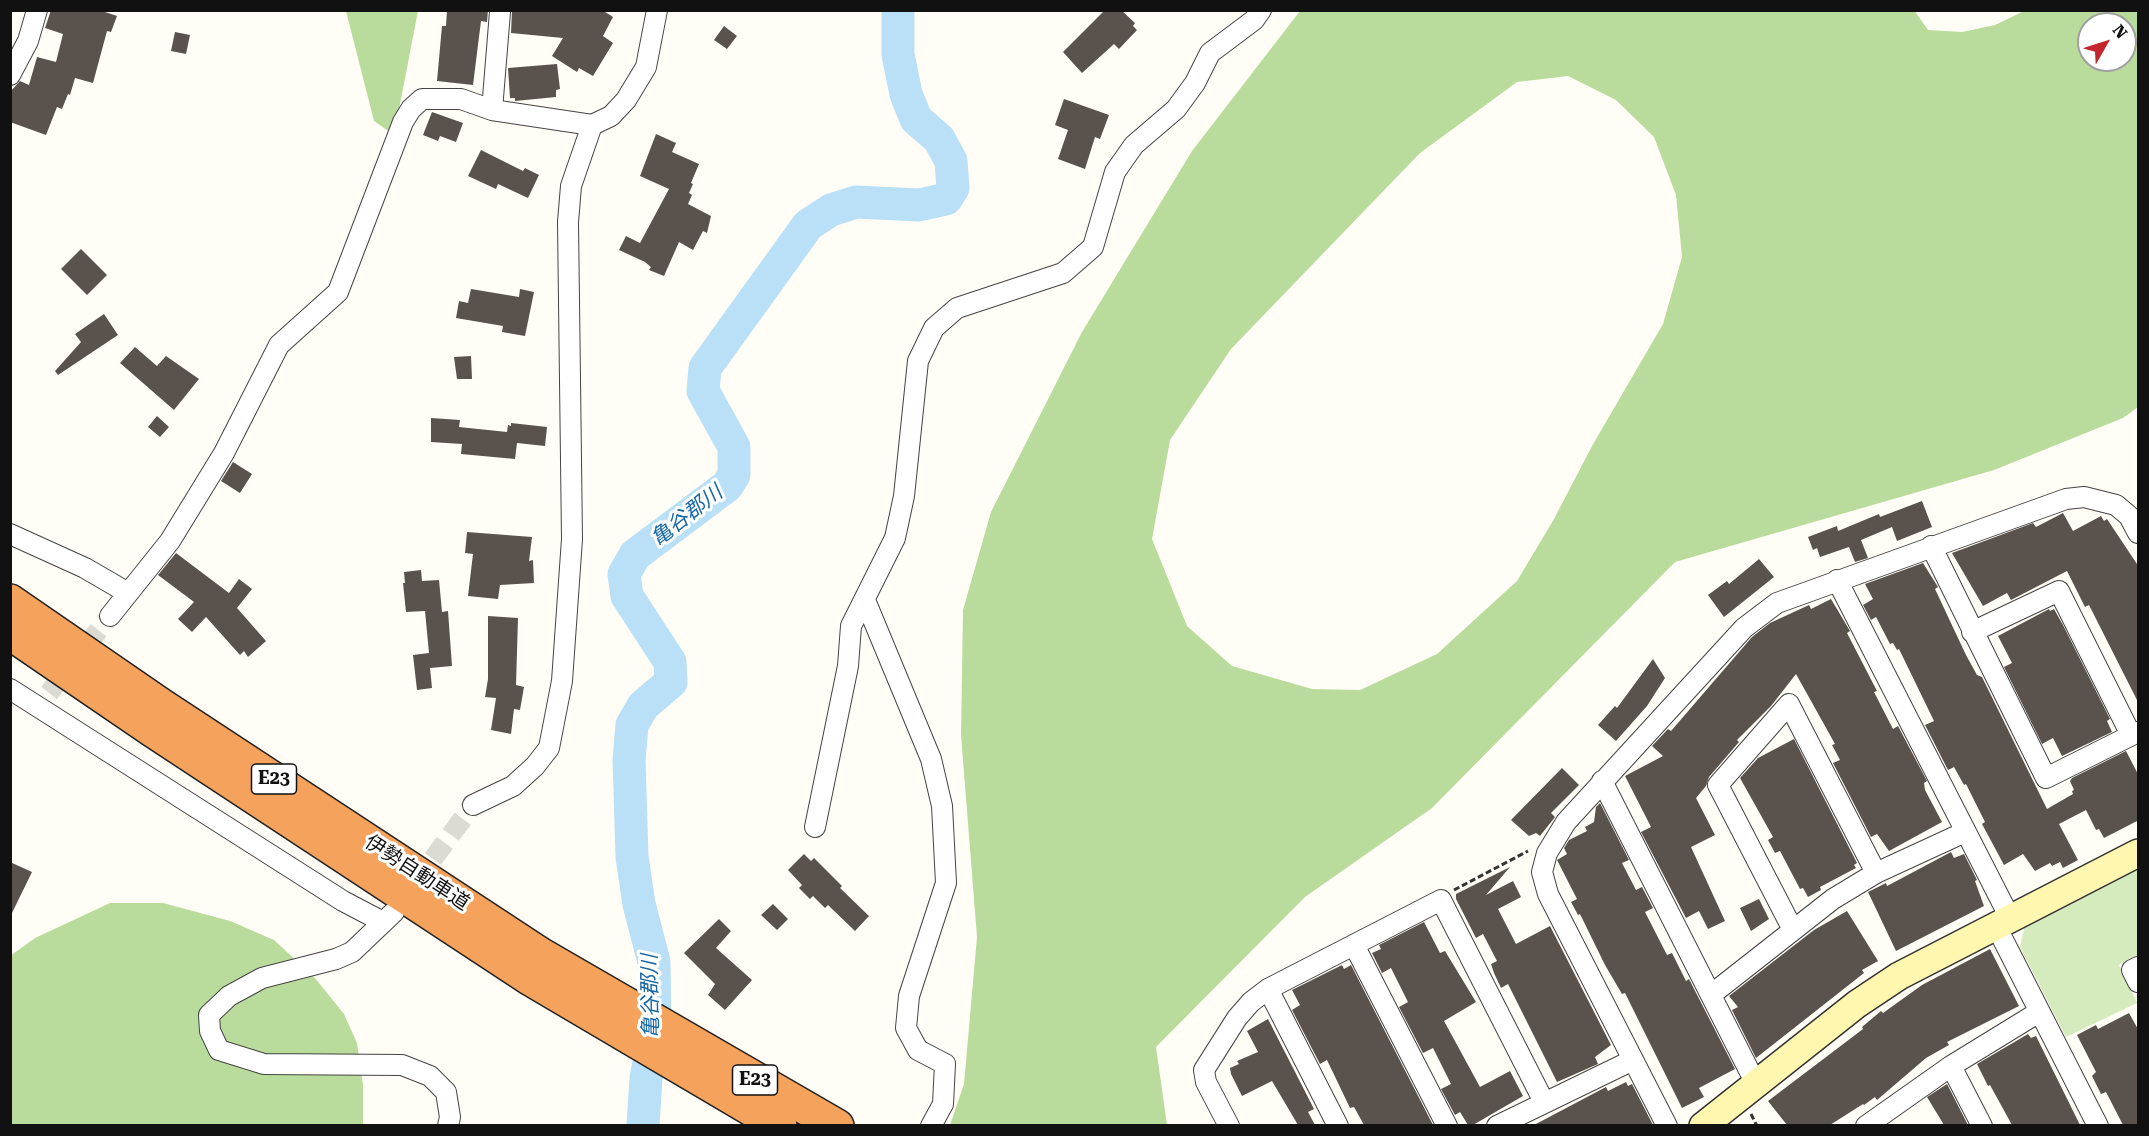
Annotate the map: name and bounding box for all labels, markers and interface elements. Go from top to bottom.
north arrow [2077,12,2137,72]
text: N [2109,21,2131,42]
water label: 亀谷郡川 [646,480,728,552]
road number: E23 [252,764,296,794]
street label: 伊勢自動車道 [360,830,474,916]
water label: 亀谷郡川 [638,954,664,1038]
road number: E23 [732,1065,777,1095]

